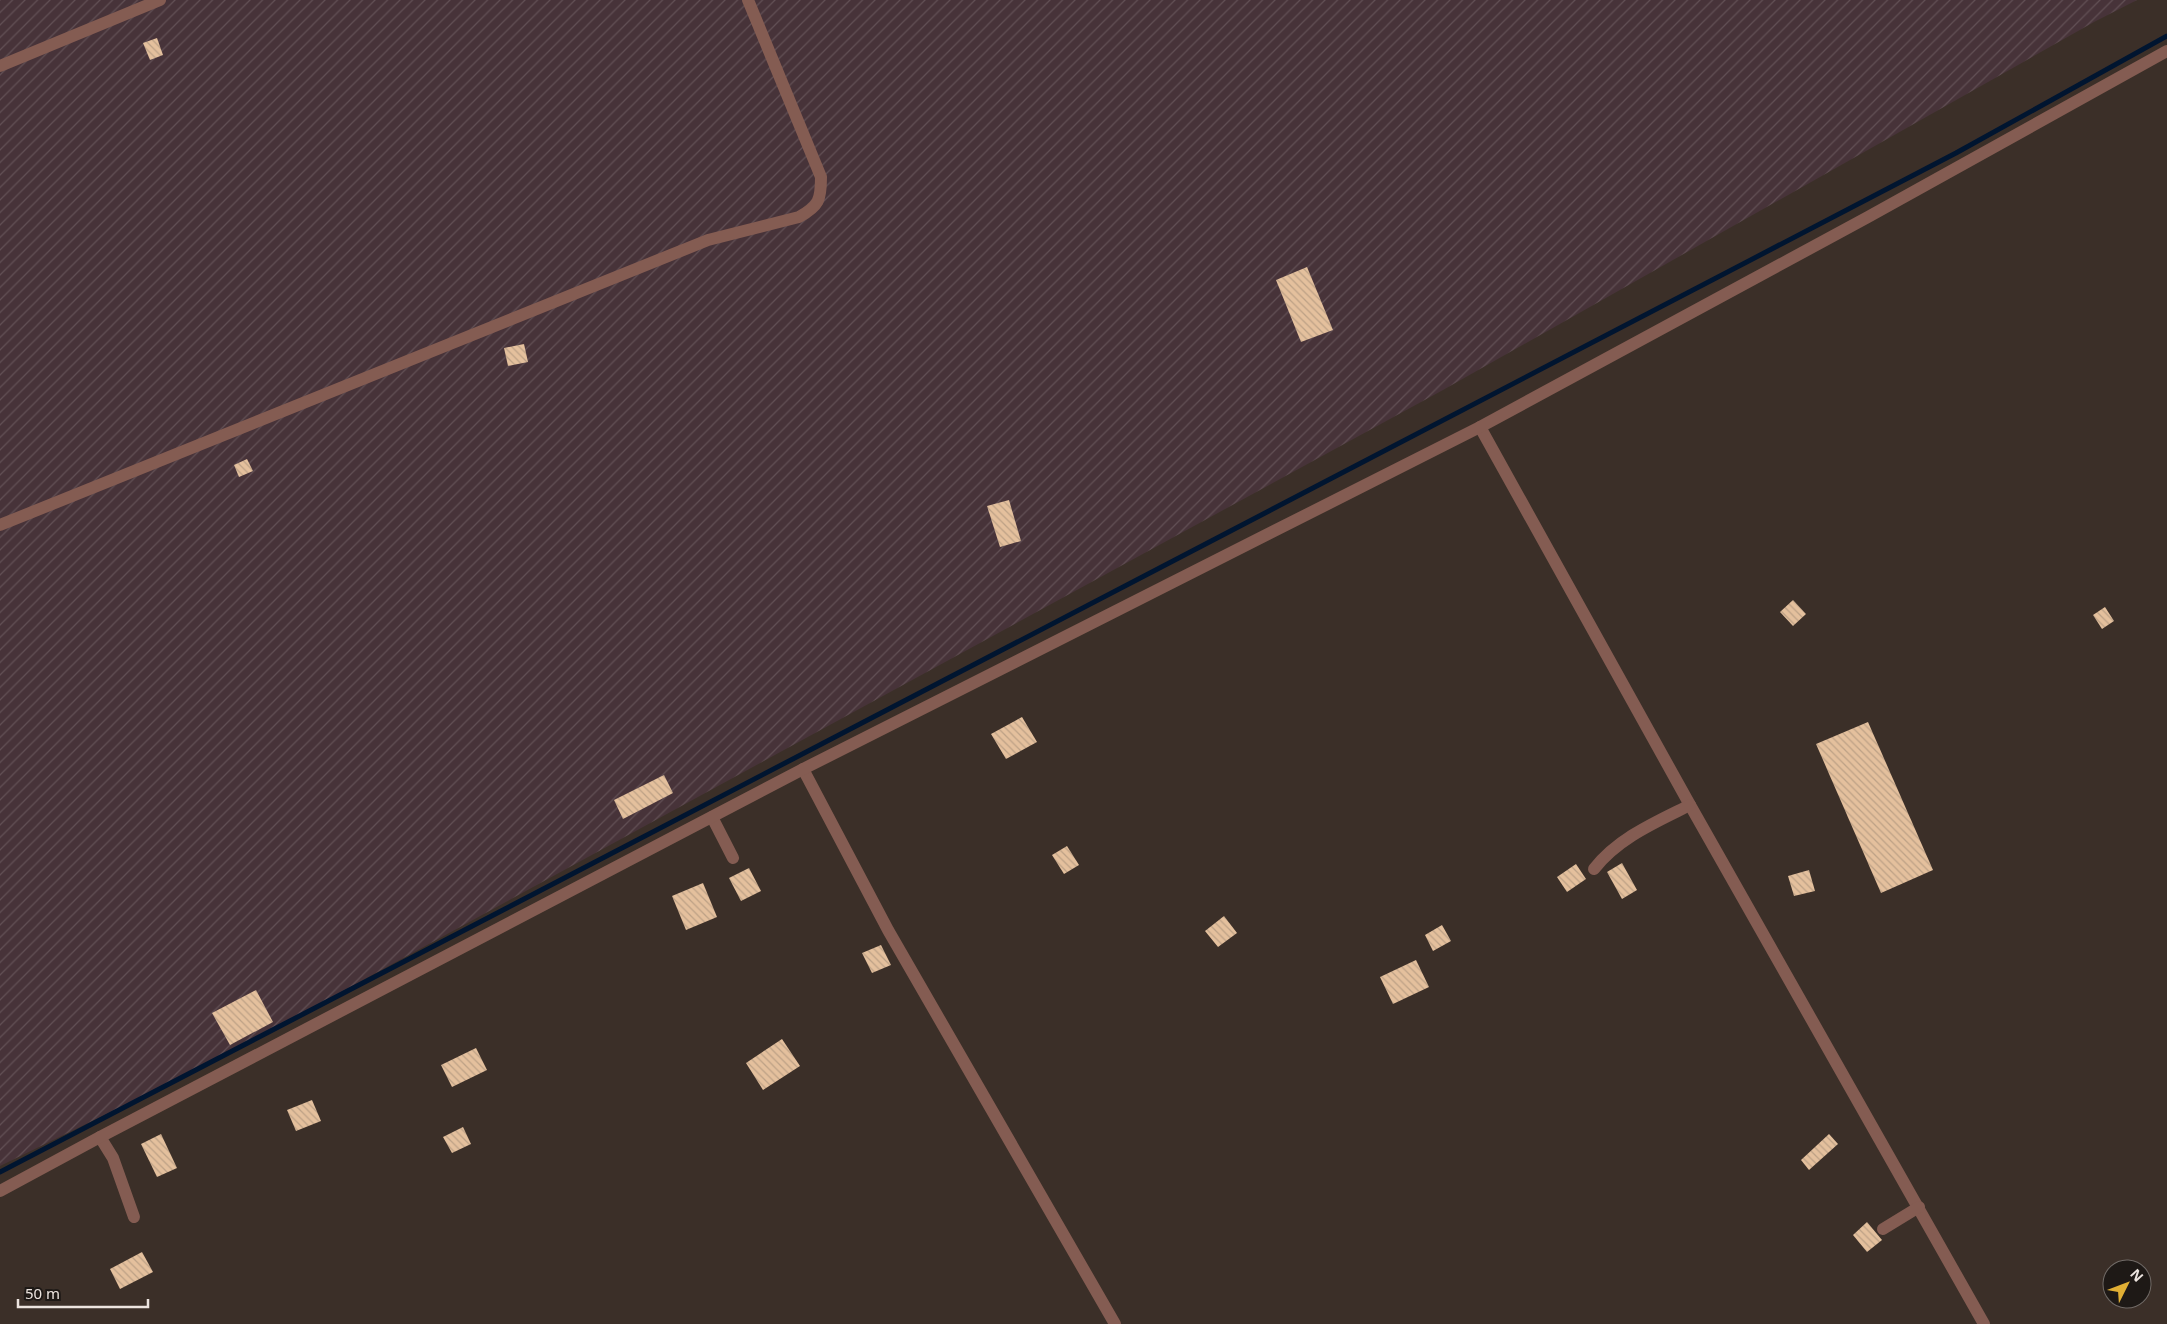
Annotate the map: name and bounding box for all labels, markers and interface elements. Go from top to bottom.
north arrow [2102,1259,2152,1309]
text: N [2126,1264,2148,1286]
scale bar [18,1276,148,1308]
text: 50 m [25,1283,60,1303]

